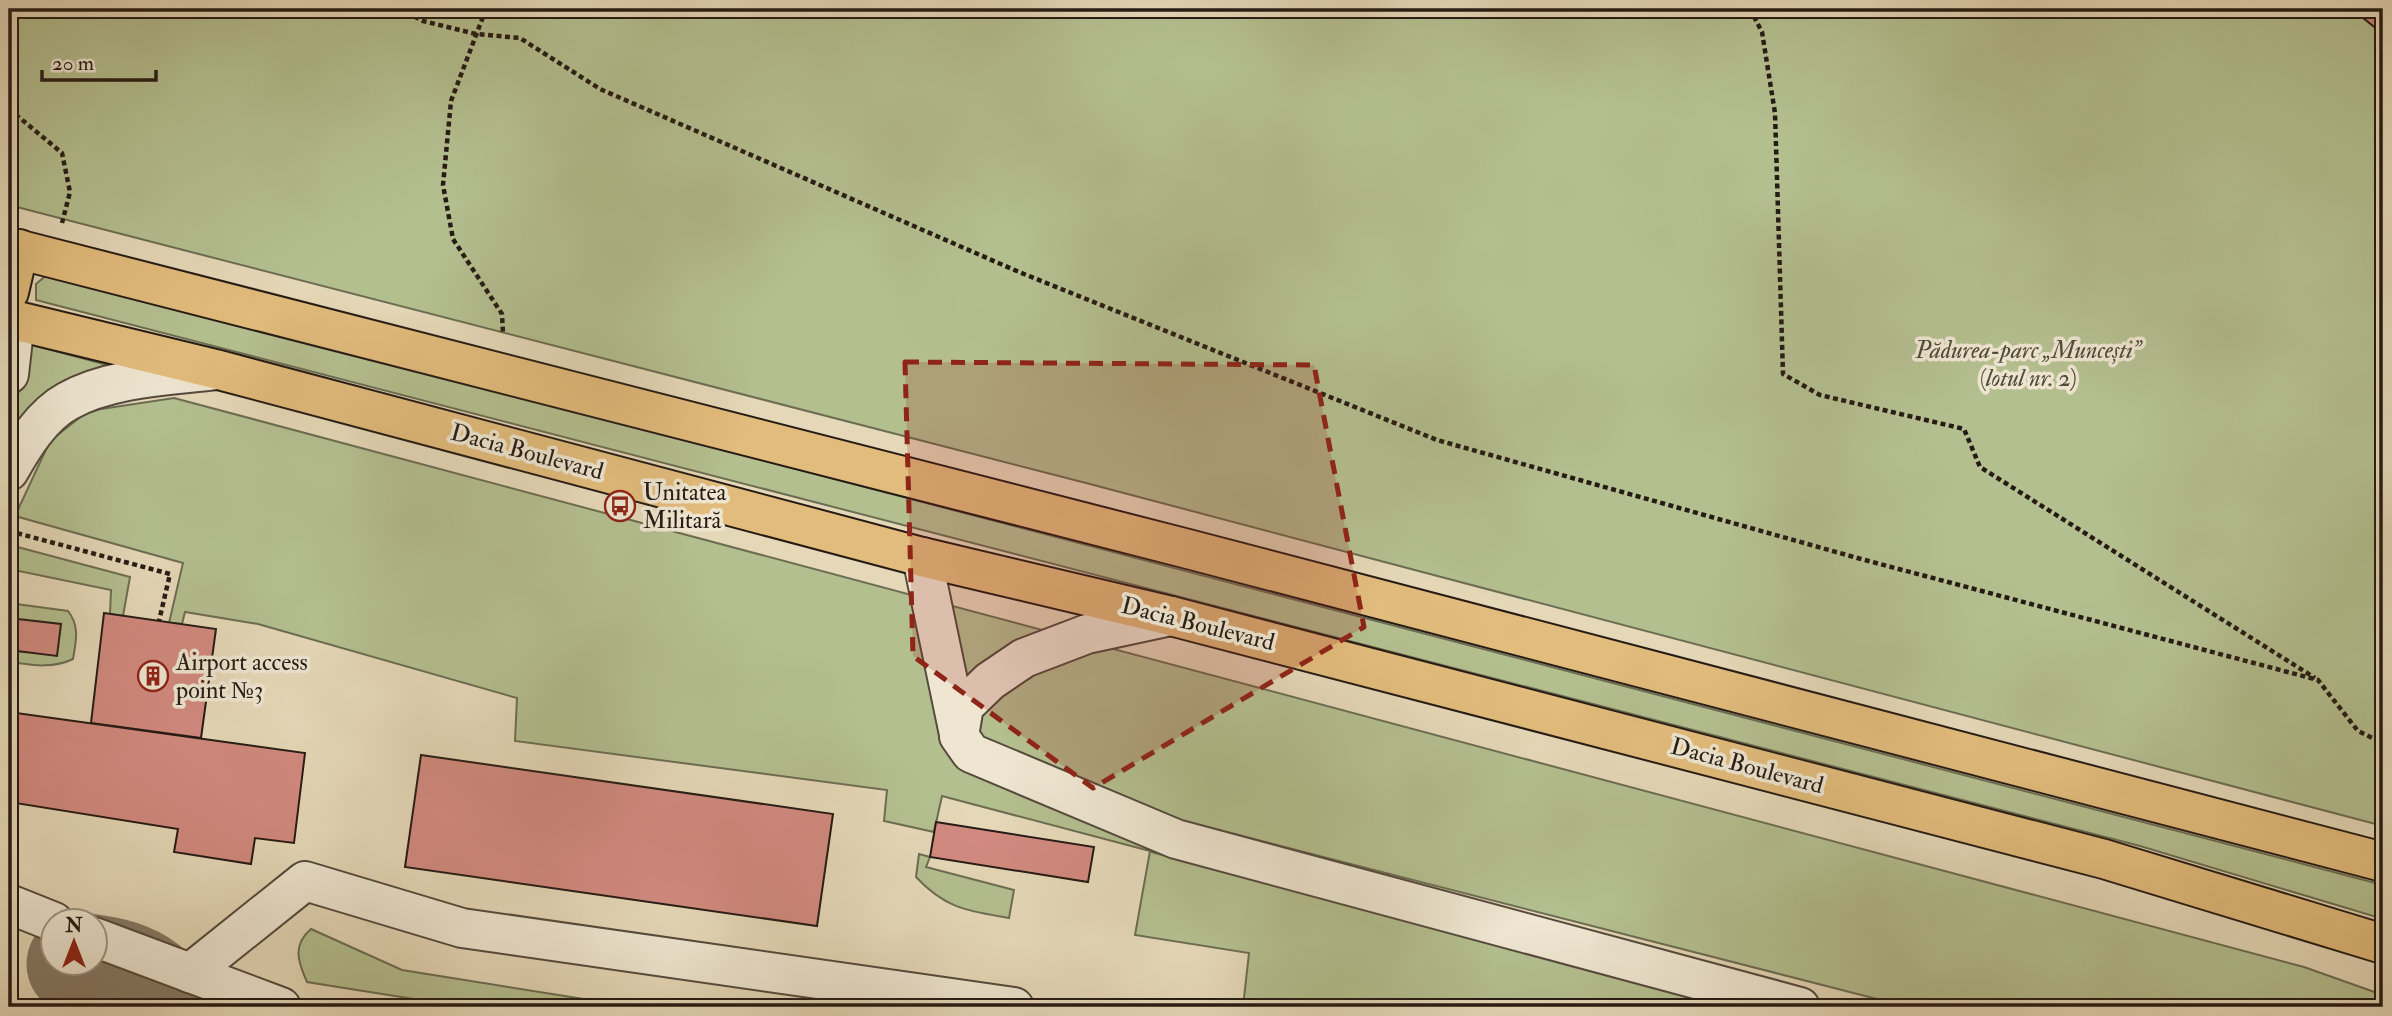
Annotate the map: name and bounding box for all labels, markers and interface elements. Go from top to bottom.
scale bar [42,38,156,82]
text: 20 m [52,50,94,77]
park label: Pădurea-parc „Muncești” (lotul nr. 2) [1914,335,2143,394]
street label: Dacia Boulevard [447,417,607,487]
place label: Unitatea Militară [643,477,728,536]
bus stop icon: Unitatea Militară [603,489,637,523]
street label: Dacia Boulevard [1118,590,1278,658]
place label: Airport access point №3 [175,647,308,706]
building icon: Airport access point №3 [136,659,170,693]
street label: Dacia Boulevard [1667,731,1827,801]
north arrow [38,908,108,978]
text: N [64,914,83,938]

